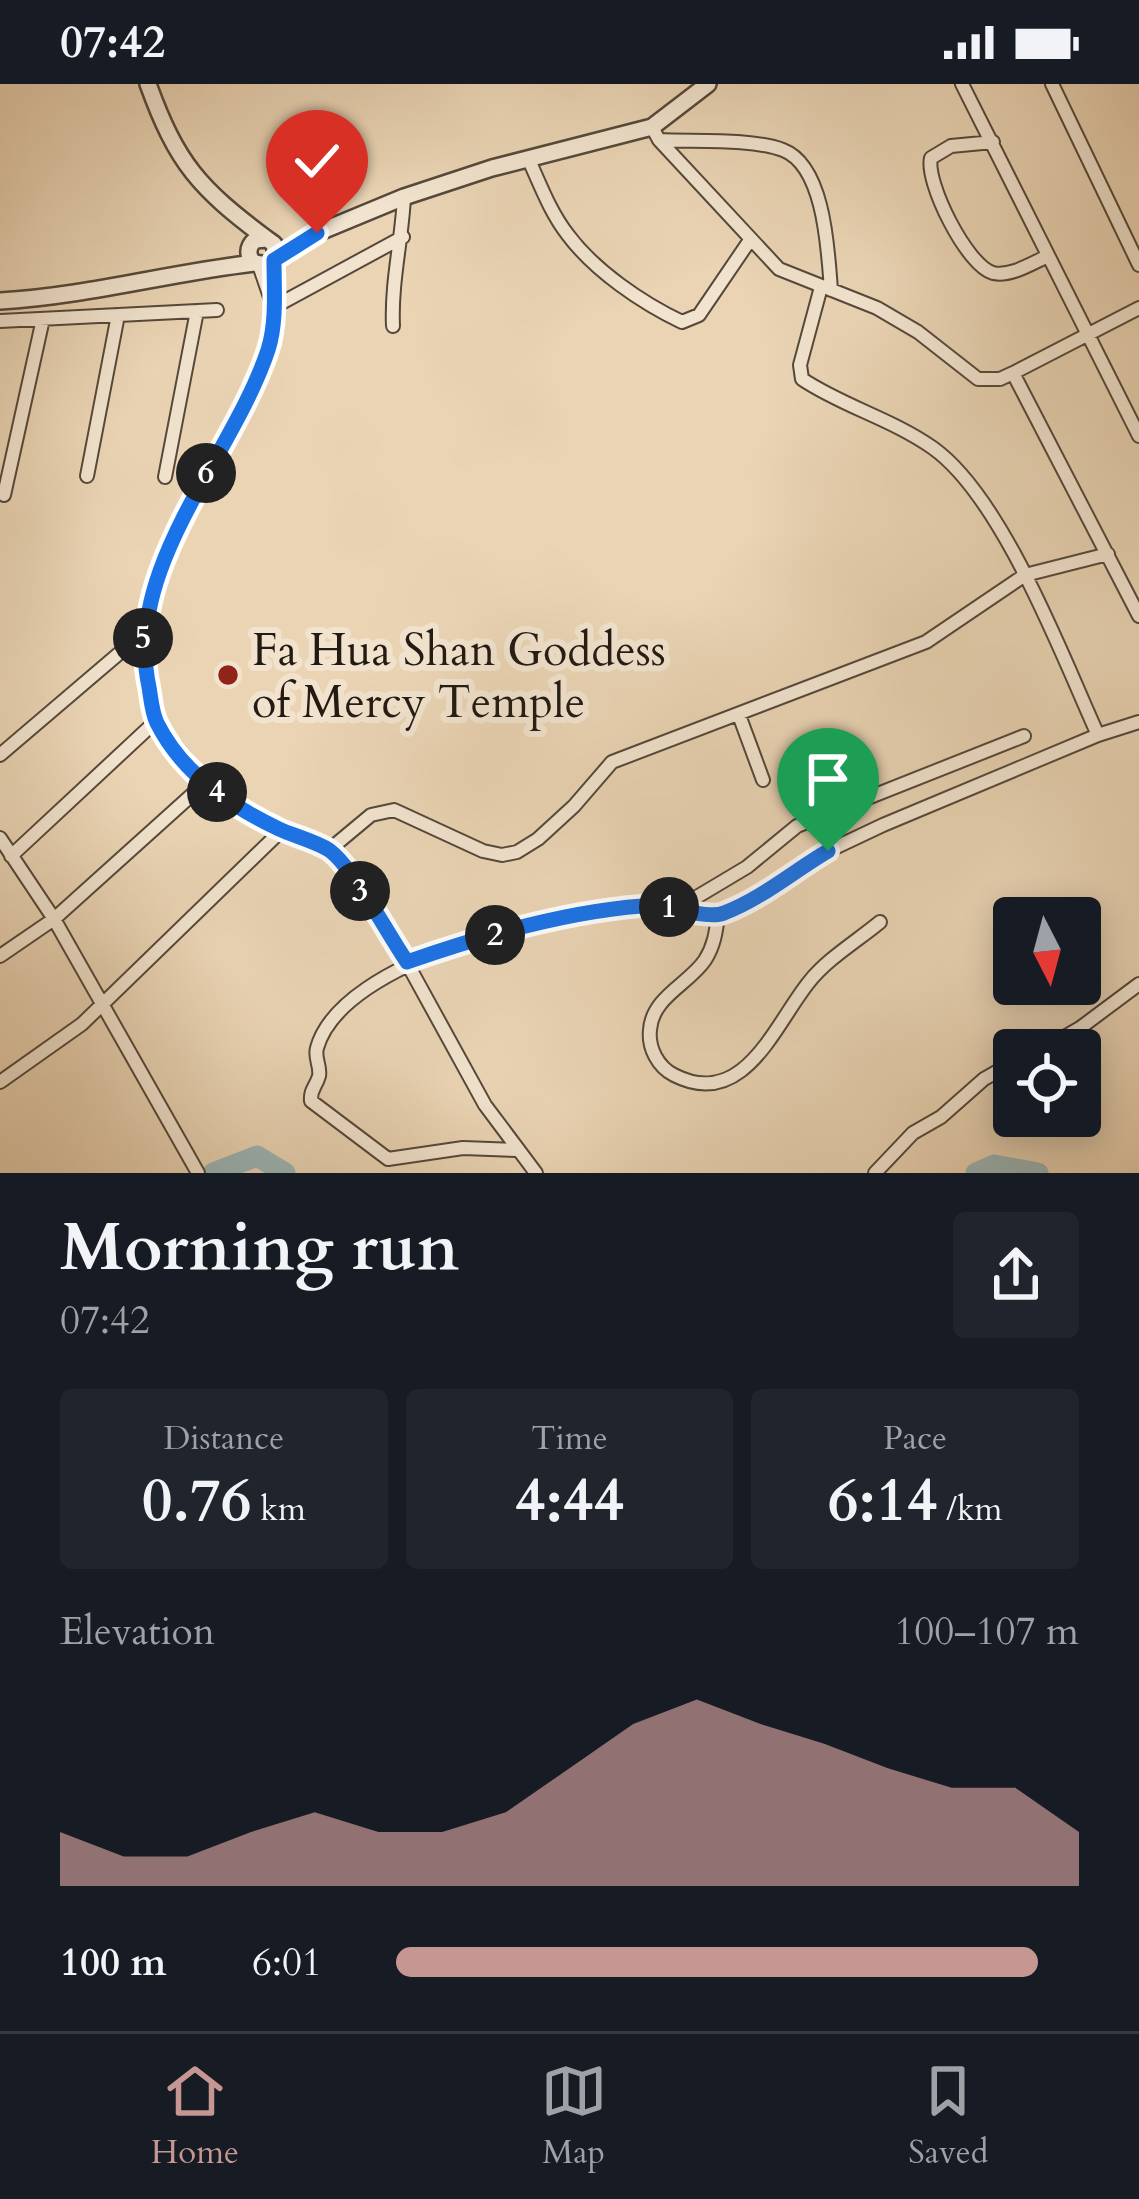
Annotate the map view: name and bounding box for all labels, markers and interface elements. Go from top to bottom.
text: 07:42 [60,12,165,73]
pin [266,110,368,233]
icon: check [284,128,350,194]
pin: 6 [176,443,236,503]
text: 6 [198,450,214,495]
pin: 5 [113,608,173,668]
text: 5 [135,615,151,660]
place label: Fa Hua Shan Goddess of Mercy Temple [252,620,666,733]
marker: Fa Hua Shan Goddess of Mercy Temple [215,662,241,688]
pin [777,728,879,851]
icon: arrive [795,746,861,812]
pin: 4 [187,762,247,822]
text: 4 [209,769,225,814]
pin: 3 [330,861,390,921]
text: 3 [352,868,368,913]
pin: 1 [639,877,699,937]
text: 1 [661,884,677,929]
north arrow [993,897,1101,1005]
map controls [993,897,1101,1137]
pin: 2 [465,905,525,965]
text: 2 [487,912,503,957]
button: locate [993,1029,1101,1137]
text: Morning run [60,1204,459,1293]
button: share [953,1212,1079,1338]
text: 07:42 [60,1294,150,1347]
text: Distance [164,1416,284,1461]
text: Time [531,1416,608,1461]
text: Pace [883,1416,947,1461]
text: 0.76 [142,1461,251,1542]
text: 4:44 [515,1461,624,1542]
text: 6:14 [828,1461,937,1542]
text: km [251,1487,306,1532]
text: /km [937,1487,1003,1532]
text: Elevation [60,1605,215,1658]
text: 100–107 m [894,1605,1079,1658]
text: 100 m [60,1936,166,1989]
text: 6:01 [252,1936,322,1989]
tab: Home [151,2058,239,2175]
tab: Map [541,2058,607,2175]
tab: Saved [908,2058,988,2175]

